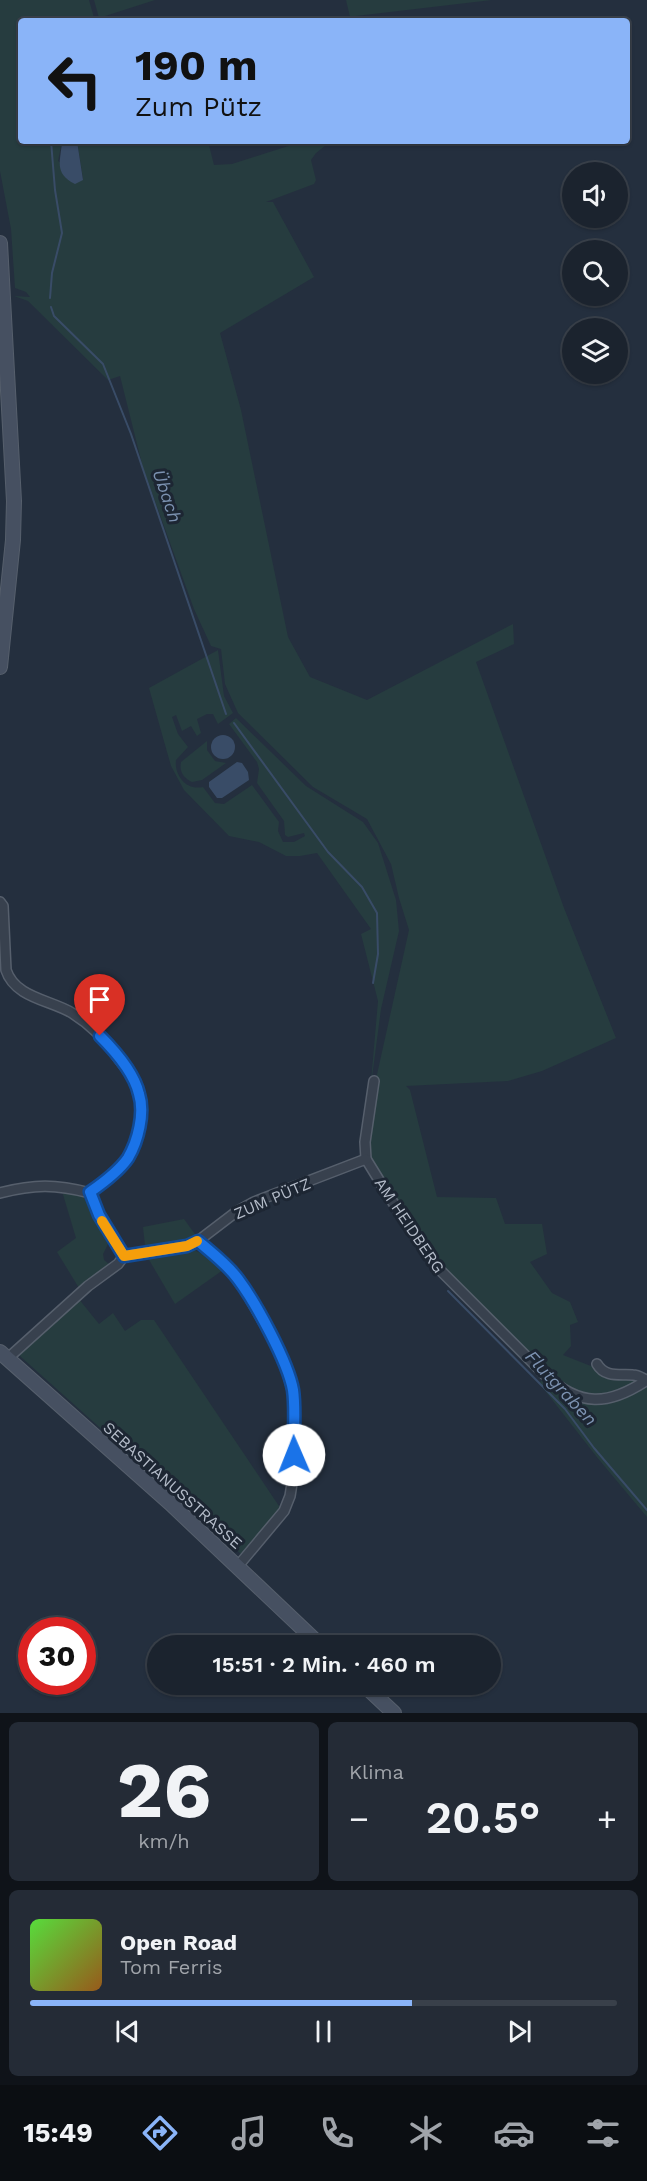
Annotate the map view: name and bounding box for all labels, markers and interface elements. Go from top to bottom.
text: 190 m [135,41,258,90]
icon: left [36,42,114,120]
text: Zum Pütz [135,91,262,123]
map controls [562,162,628,384]
button: sound [562,162,628,228]
button: search [562,240,628,306]
button: layers [562,318,628,384]
water label: Übach [149,466,186,525]
pin [74,974,125,1036]
icon: arrive [83,983,116,1016]
street label: ZUM PÜTZ [231,1174,313,1223]
street label: AM HEIDBERG [371,1174,448,1276]
water label: Flutgraben [521,1346,601,1430]
street label: SEBASTIANUSSTRASSE [99,1418,246,1553]
position arrow [262,1423,326,1487]
speed limit sign: 30 [18,1617,96,1695]
text: 15:51 · 2 Min. · 460 m [213,1652,435,1677]
text: 26 [117,1744,211,1836]
text: Klima [349,1760,404,1784]
text: 20.5° [425,1791,541,1844]
text: − [349,1799,369,1838]
text: + [597,1799,617,1838]
text: km/h [138,1829,190,1853]
text: Open Road [120,1930,237,1955]
text: Tom Ferris [120,1955,223,1979]
icon: previous [111,2015,144,2048]
icon: pause [307,2015,340,2048]
icon: next [503,2015,536,2048]
icon: directions [139,2112,181,2154]
icon: music [228,2112,270,2154]
icon: phone [316,2112,358,2154]
icon: climate [405,2112,447,2154]
icon: car [493,2112,535,2154]
icon: filters [582,2112,624,2154]
text: 15:49 [23,2117,93,2149]

